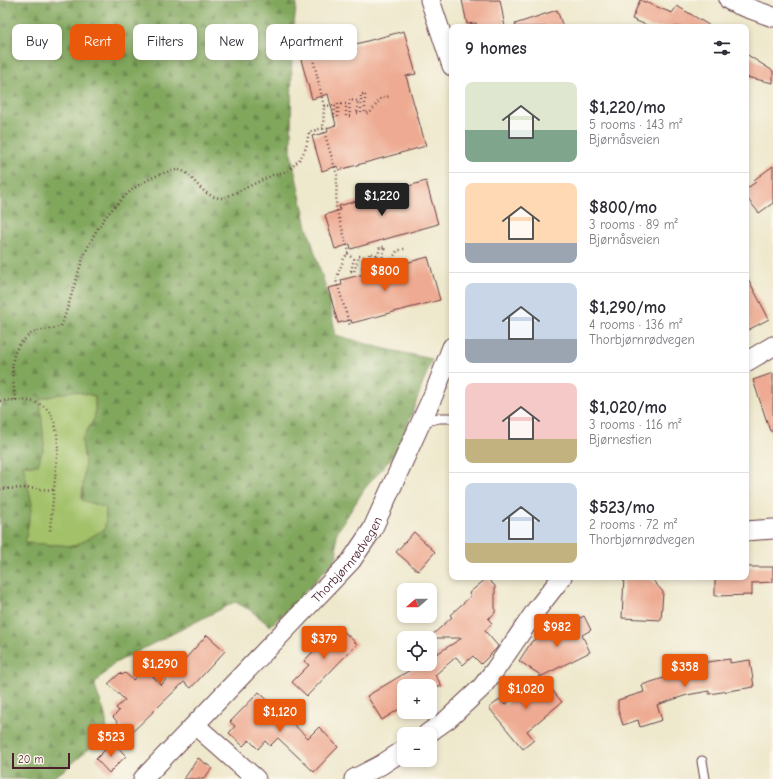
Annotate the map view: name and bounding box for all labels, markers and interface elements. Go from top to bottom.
chip: Buy [12,24,62,60]
chip: Rent [70,24,125,60]
chip: Filters [133,24,197,60]
chip: New [205,24,258,60]
chip: Apartment [266,24,357,60]
icon: filters [711,37,733,59]
text: 9 homes [465,39,527,58]
icon: home [497,98,545,146]
text: $1,220/mo [589,98,666,117]
text: 5 rooms · 143 m² [589,117,683,132]
text: Bjørnåsveien [589,132,660,147]
pin: $1,220 [349,183,415,217]
text: $1,220 [364,188,400,203]
text: $800/mo [589,198,657,217]
icon: home [497,199,545,247]
text: 3 rooms · 89 m² [589,217,678,232]
text: Bjørnåsveien [589,232,660,247]
pin: $800 [361,258,409,292]
text: $800 [370,263,400,278]
text: $1,290/mo [589,298,666,317]
icon: home [497,299,545,347]
text: 4 rooms · 136 m² [589,317,683,332]
text: Thorbjørnrødvegen [589,332,695,347]
text: $1,020/mo [589,398,667,417]
icon: home [497,399,545,447]
text: 3 rooms · 116 m² [589,417,681,432]
text: Bjørnestien [589,432,652,447]
text: $523/mo [589,498,655,517]
icon: home [497,499,545,547]
street label: Thorbjørnrødvegen [308,514,385,605]
text: 2 rooms · 72 m² [589,517,677,532]
text: Thorbjørnrødvegen [589,532,695,547]
north arrow [397,583,437,623]
map controls [397,583,437,767]
pin: $982 [533,614,581,648]
text: $982 [543,619,571,634]
pin: $379 [300,626,348,660]
text: $379 [311,631,337,646]
button: locate [397,631,437,671]
pin: $1,290 [127,651,193,685]
pin: $358 [661,654,709,688]
text: $1,290 [142,656,178,671]
text: $358 [671,659,699,674]
pin: $1,020 [493,676,559,710]
button: + [397,679,437,719]
text: $1,020 [508,681,544,696]
pin: $1,120 [247,699,313,733]
text: $1,120 [263,704,297,719]
pin: $523 [87,724,135,758]
button: − [397,727,437,767]
text: $523 [97,729,125,744]
scale bar [12,751,70,770]
text: 20 m [18,753,43,766]

